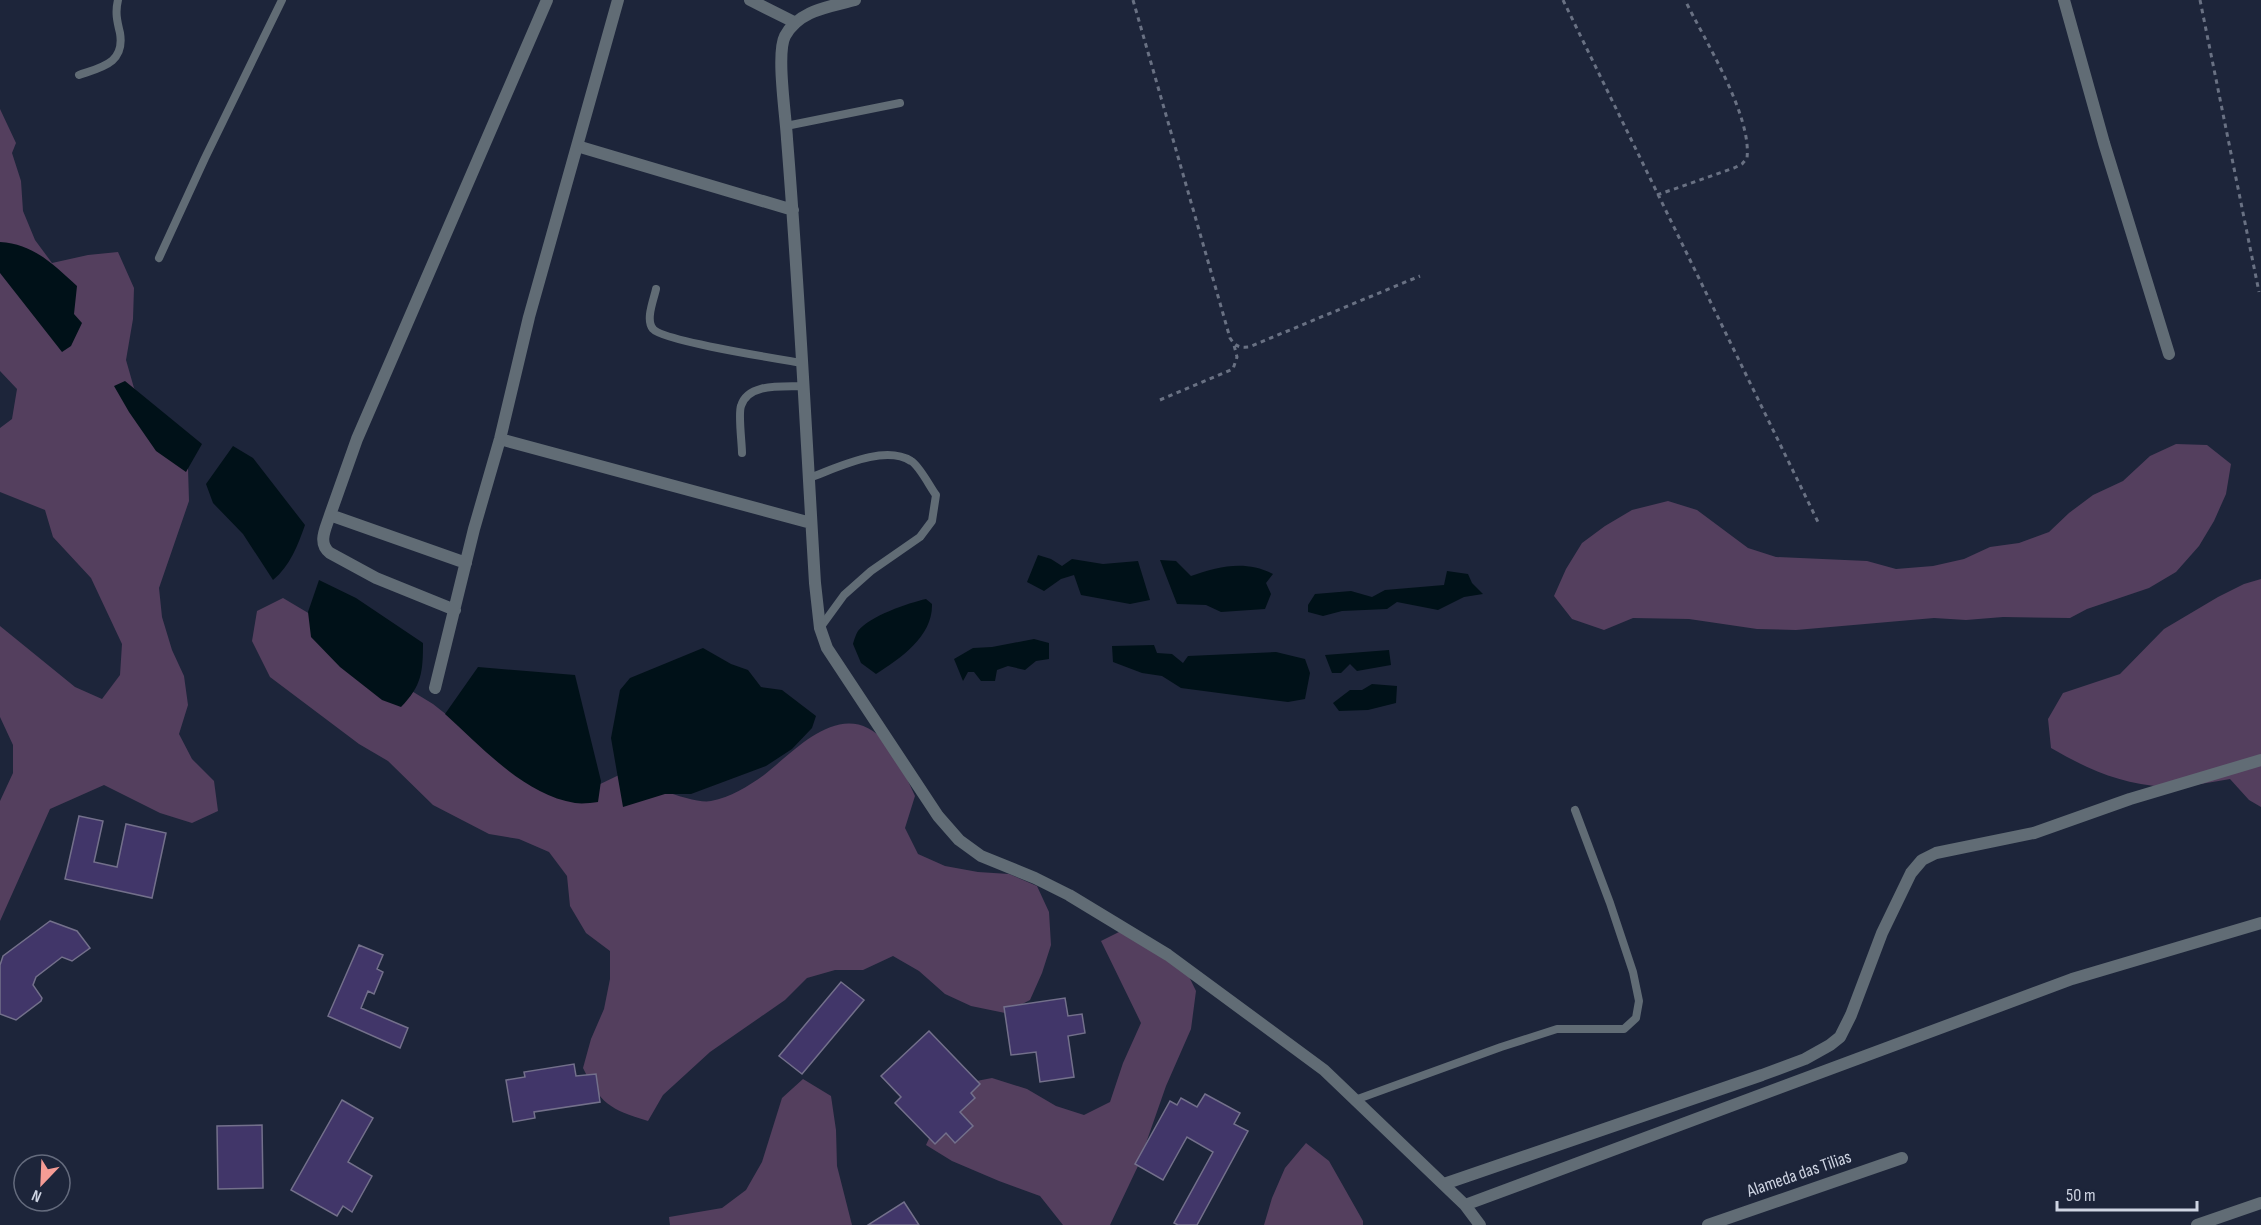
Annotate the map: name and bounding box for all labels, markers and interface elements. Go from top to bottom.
street label: Alameda das Tilias [1743,1146,1854,1202]
north arrow [12,1153,72,1213]
scale bar [2057,1174,2196,1212]
text: N [29,1185,44,1206]
text: 50 m [2066,1185,2096,1206]

